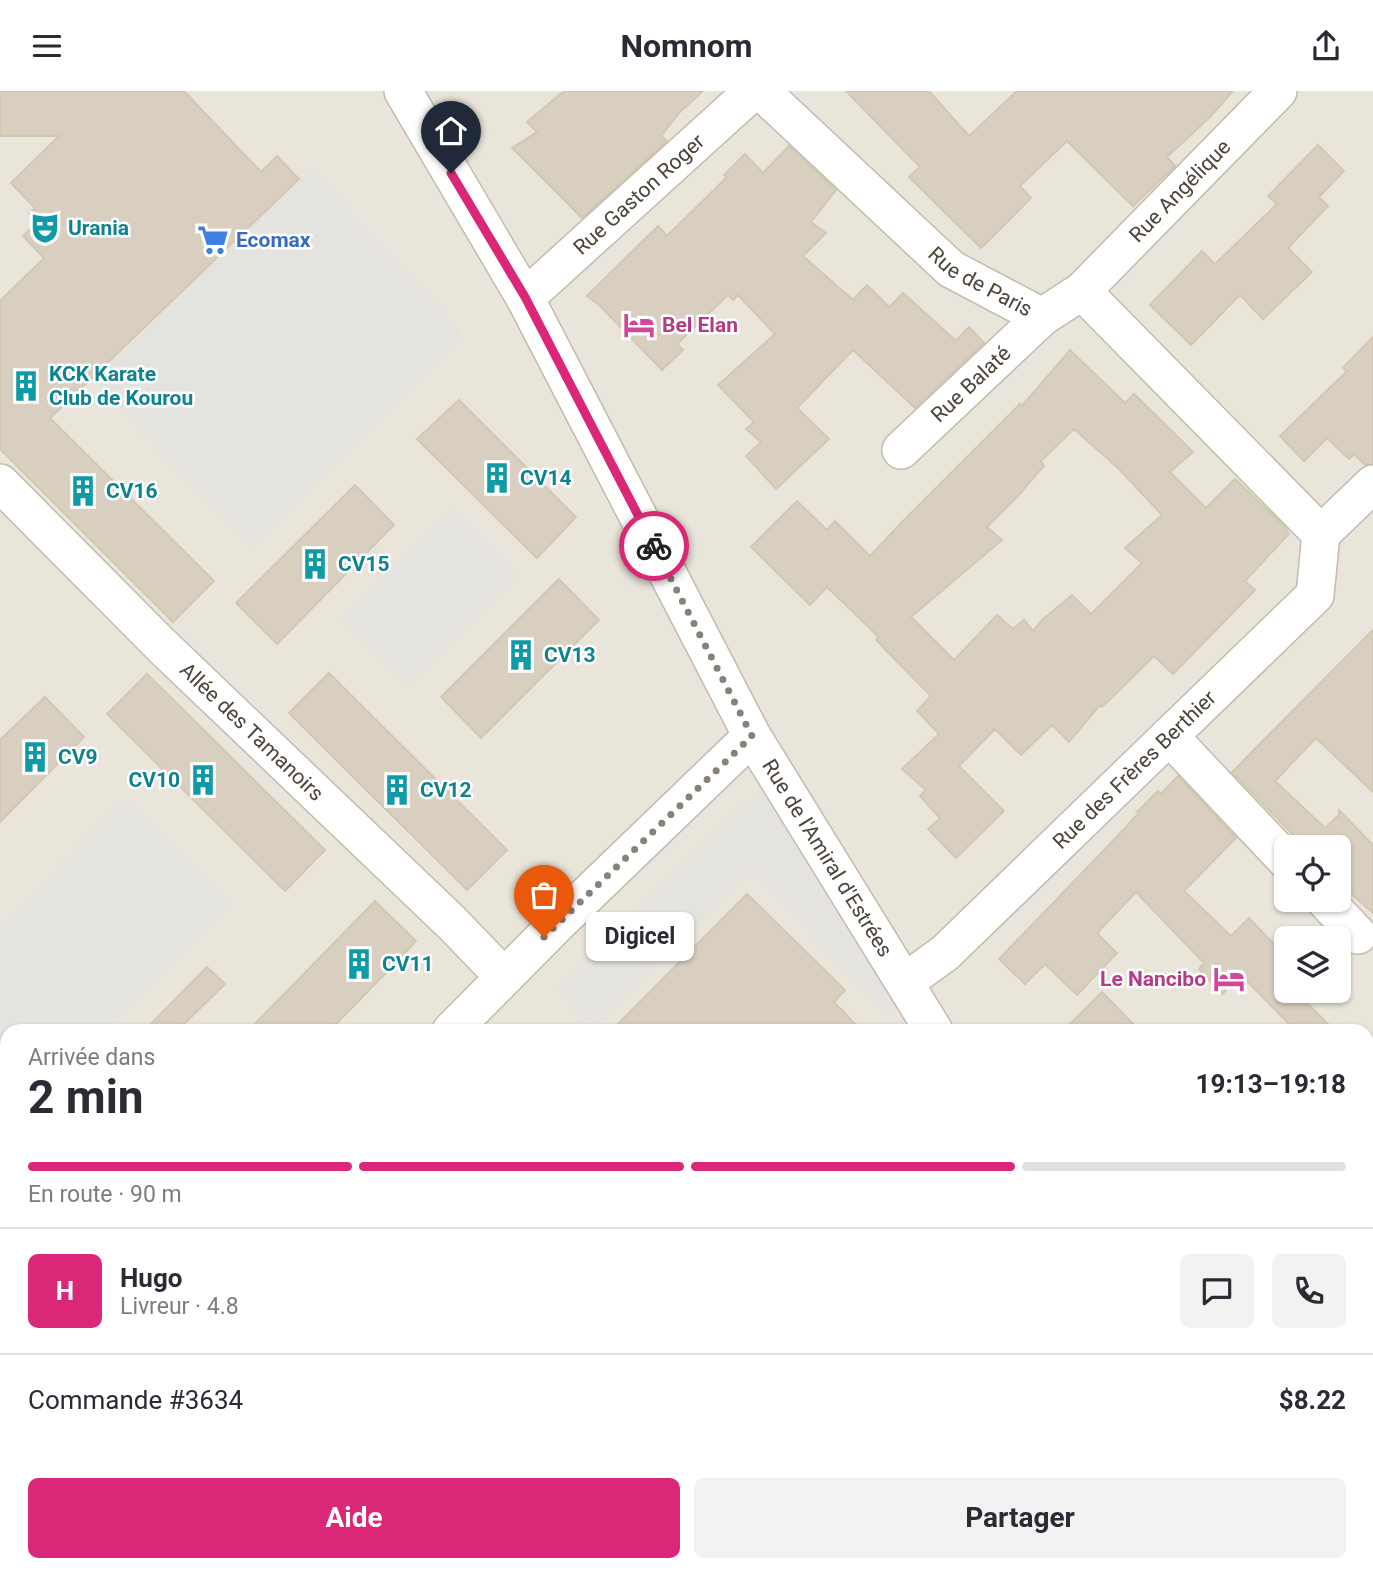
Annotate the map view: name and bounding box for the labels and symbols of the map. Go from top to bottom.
pin [421,101,481,173]
street label: Rue Gaston Roger [569,129,709,260]
street label: Rue Angélique [1125,135,1235,247]
theatre icon: Urania [28,211,62,245]
place label: Urania [68,216,129,240]
supermarket icon: Ecomax [196,223,230,257]
place label: Ecomax [236,228,311,252]
street label: Rue de Paris [923,242,1036,322]
hotel icon: Bel Elan [622,308,656,342]
place label: Bel Elan [662,313,738,337]
street label: Rue Balaté [926,341,1015,427]
place label: KCK Karate Club de Kourou [49,362,193,410]
building icon: KCK Karate Club de Kourou [9,369,43,403]
building icon: CV14 [480,461,514,495]
place label: CV14 [520,466,572,490]
building icon: CV16 [66,474,100,508]
place label: CV16 [106,479,158,503]
courier [619,511,689,581]
building icon: CV15 [298,547,332,581]
place label: CV15 [338,552,390,576]
building icon: CV13 [504,638,538,672]
place label: CV13 [544,643,596,667]
street label: Allée des Tamanoirs [175,658,329,806]
street label: Rue des Frères Berthier [1048,686,1221,854]
building icon: CV9 [18,740,52,774]
place label: CV9 [58,745,98,769]
street label: Rue de l'Amiral d'Estrées [757,755,897,961]
building icon: CV10 [186,763,220,797]
place label: CV10 [128,768,180,792]
building icon: CV12 [380,773,414,807]
place label: CV12 [420,778,472,802]
pin [514,865,574,937]
callout: Digicel [586,913,694,961]
building icon: CV11 [342,947,376,981]
place label: CV11 [382,952,434,976]
hotel icon: Le Nancibo [1212,962,1246,996]
place label: Le Nancibo [1100,967,1206,991]

